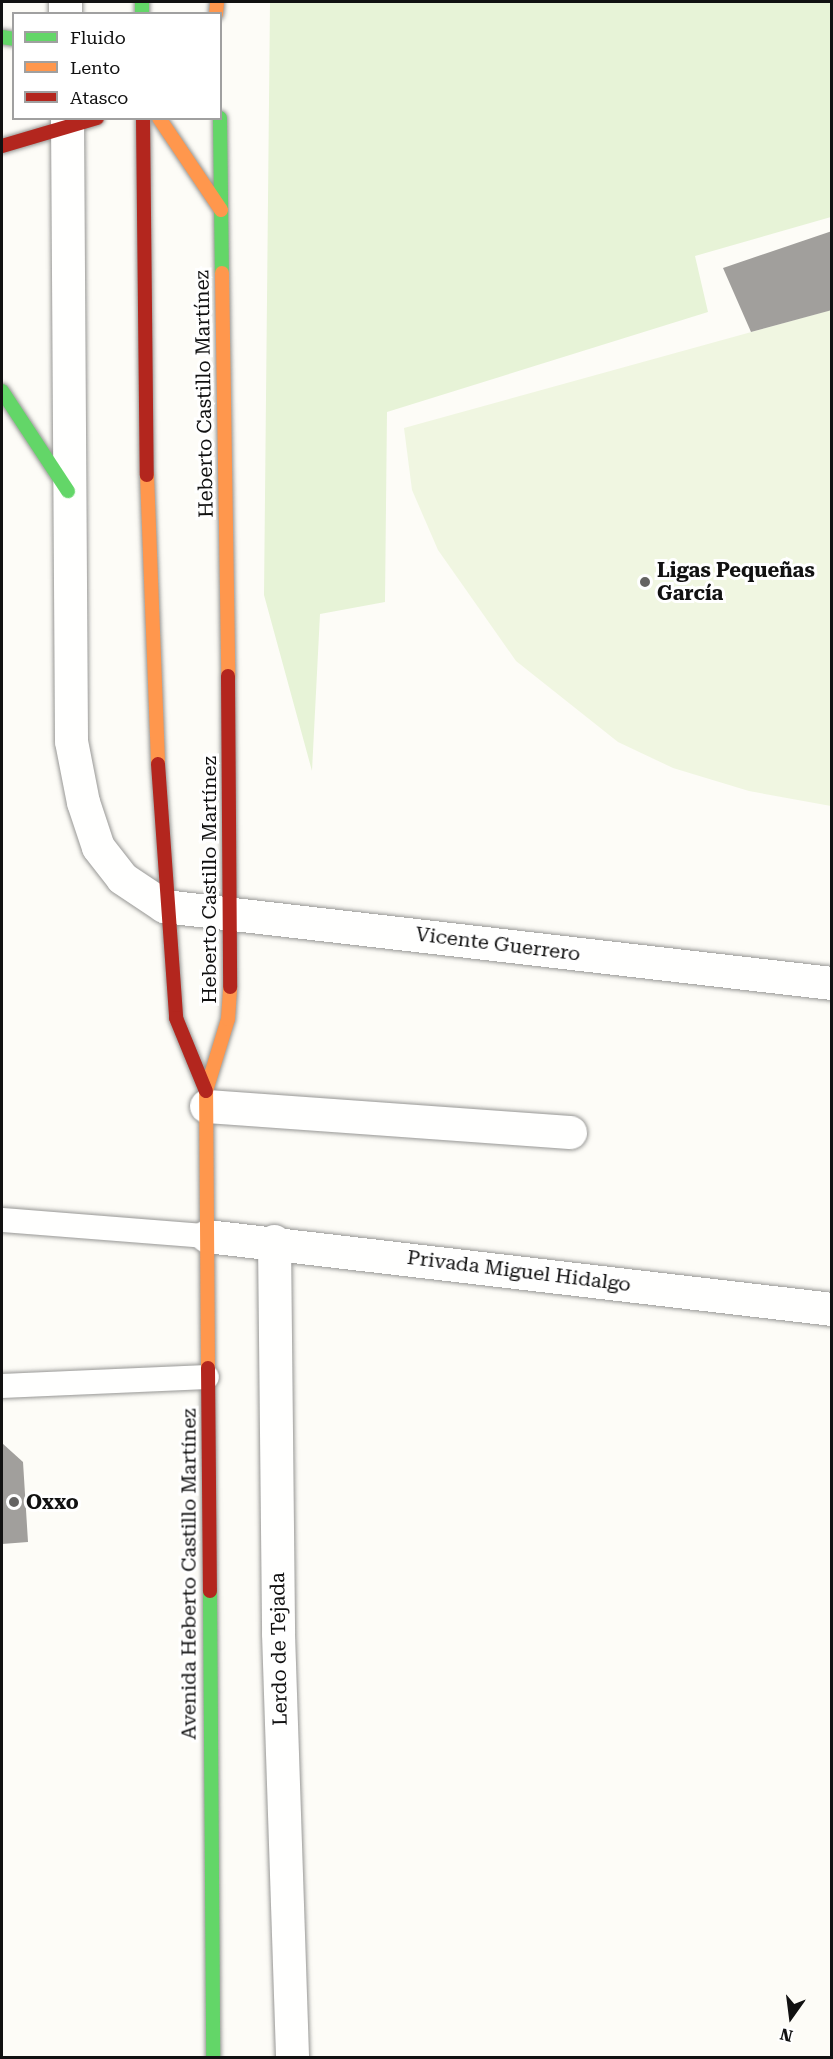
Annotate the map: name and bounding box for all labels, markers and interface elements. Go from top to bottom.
legend [12,12,222,120]
text: Fluido [70,27,126,48]
text: Lento [70,57,120,78]
text: Atasco [70,87,128,108]
street label: Heberto Castillo Martínez [190,270,218,518]
place label: Ligas Pequeñas García [657,558,815,605]
marker: Ligas Pequeñas García [638,575,652,589]
street label: Heberto Castillo Martínez [197,756,221,1004]
street label: Vicente Guerrero [414,922,582,966]
street label: Privada Miguel Hidalgo [406,1245,632,1297]
street label: Avenida Heberto Castillo Martínez [177,1408,201,1740]
place label: Oxxo [26,1490,79,1514]
marker: Oxxo [7,1495,21,1509]
street label: Lerdo de Tejada [266,1572,292,1726]
north arrow [761,1987,821,2047]
text: N [778,2024,795,2046]

